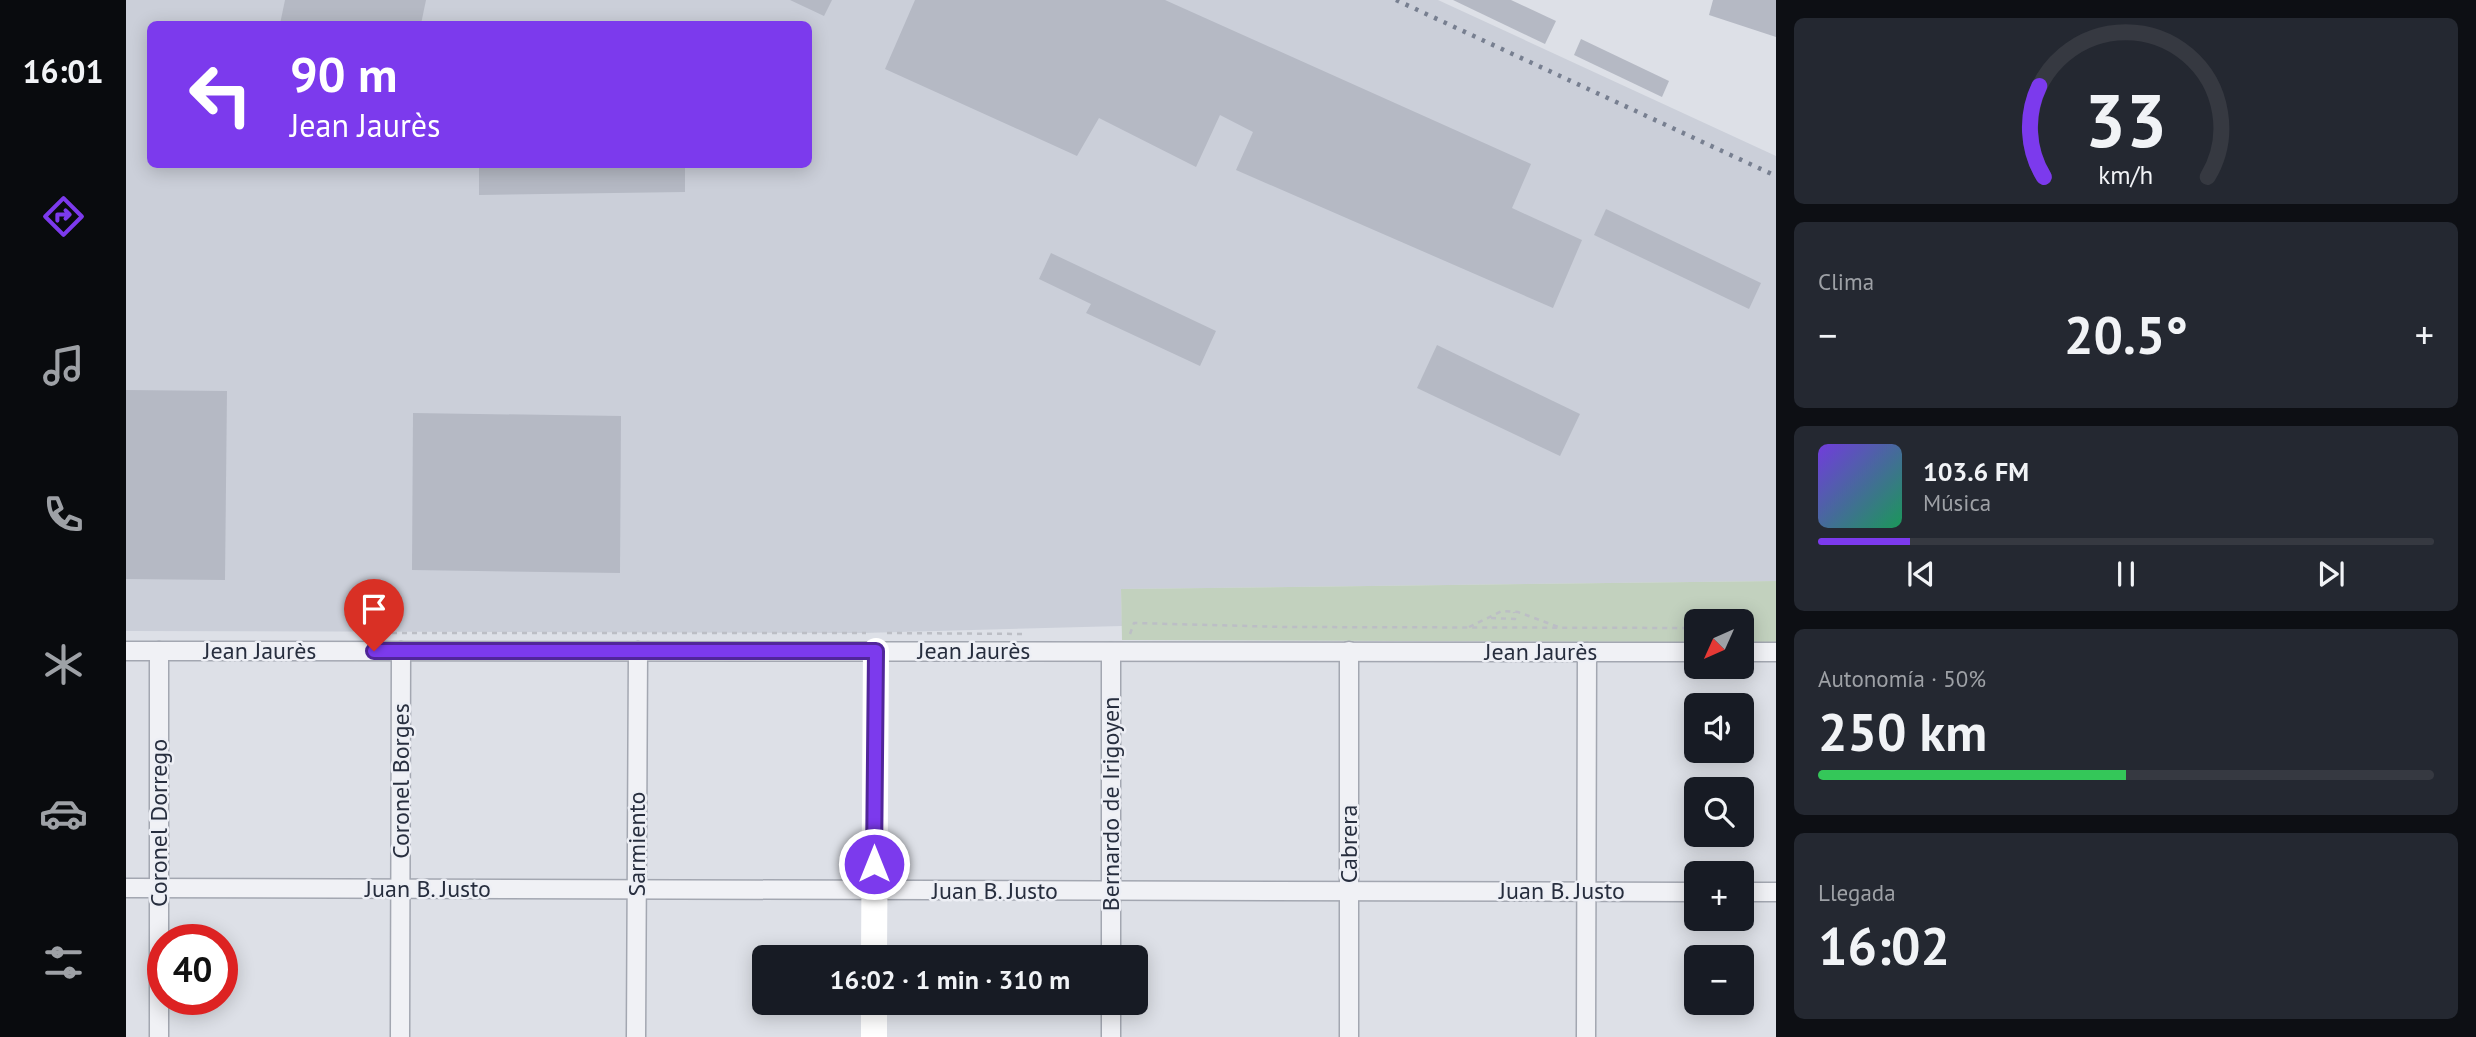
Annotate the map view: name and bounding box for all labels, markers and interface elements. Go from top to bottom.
text: 90 m [290,42,397,106]
icon: left [175,49,266,140]
text: 16:01 [22,50,104,92]
text: 33 [2085,73,2167,167]
text: Jean Jaurès [290,104,441,146]
text: km/h [2099,159,2153,191]
icon: directions [39,192,88,241]
text: Clima [1818,267,1874,296]
text: 20.5° [2064,301,2188,368]
text: − [1818,310,1837,359]
text: + [2415,310,2434,359]
icon: music [39,341,88,390]
text: 103.6 FM [1923,455,2029,488]
text: Música [1923,488,1991,517]
icon: phone [39,490,88,539]
icon: previous [1902,555,1940,593]
icon: pause [2107,555,2145,593]
icon: next [2312,555,2350,593]
pin [344,579,404,651]
icon: arrive [355,590,393,628]
north arrow [1684,609,1754,679]
map controls [1684,609,1754,1015]
street label: Jean Jaurès [203,635,316,666]
street label: Jean Jaurès [917,635,1030,666]
street label: Jean Jaurès [1484,636,1597,667]
icon: climate [39,640,88,689]
text: Autonomía · 50% [1818,664,1986,693]
button: sound [1684,693,1754,763]
street label: Bernardo de Irigoyen [1095,697,1126,911]
text: 250 km [1818,698,1987,765]
street label: Coronel Borges [385,703,416,859]
street label: Coronel Dorrego [143,739,174,907]
button: search [1684,777,1754,847]
icon: car [39,789,88,838]
street label: Sarmiento [621,792,652,896]
street label: Cabrera [1333,805,1364,883]
position arrow [837,827,911,901]
button: + [1684,861,1754,931]
street label: Juan B. Justo [364,873,491,904]
street label: Juan B. Justo [931,875,1058,906]
street label: Juan B. Justo [1498,875,1625,906]
text: Llegada [1818,878,1896,907]
text: 16:02 [1818,912,1950,979]
speed limit sign: 40 [147,924,238,1015]
icon: filters [39,938,88,987]
button: − [1684,945,1754,1015]
text: 16:02 · 1 min · 310 m [830,963,1070,996]

